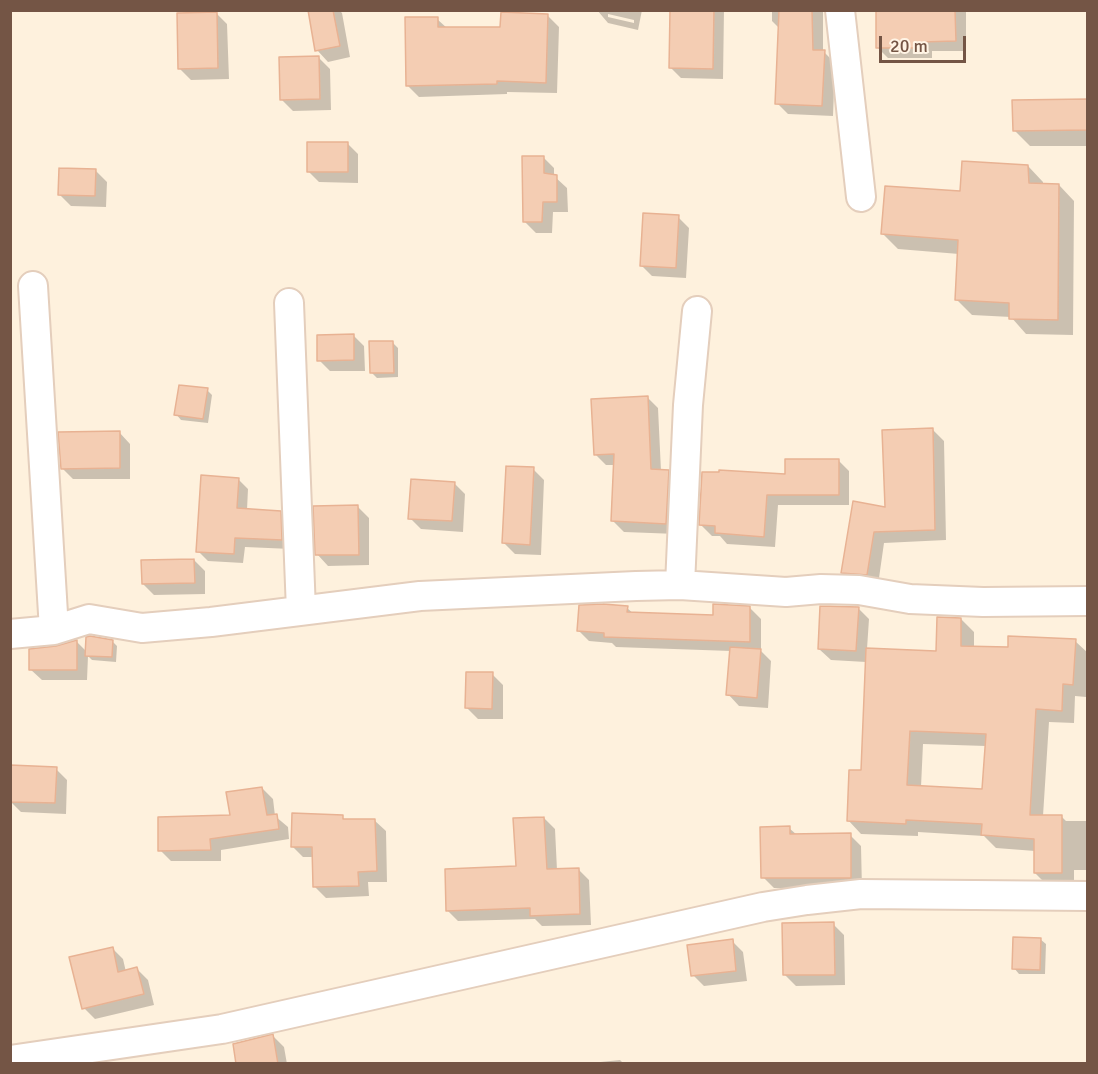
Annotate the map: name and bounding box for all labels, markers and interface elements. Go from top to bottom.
scale bar [882,24,969,62]
text: 20 m [890,35,928,57]

